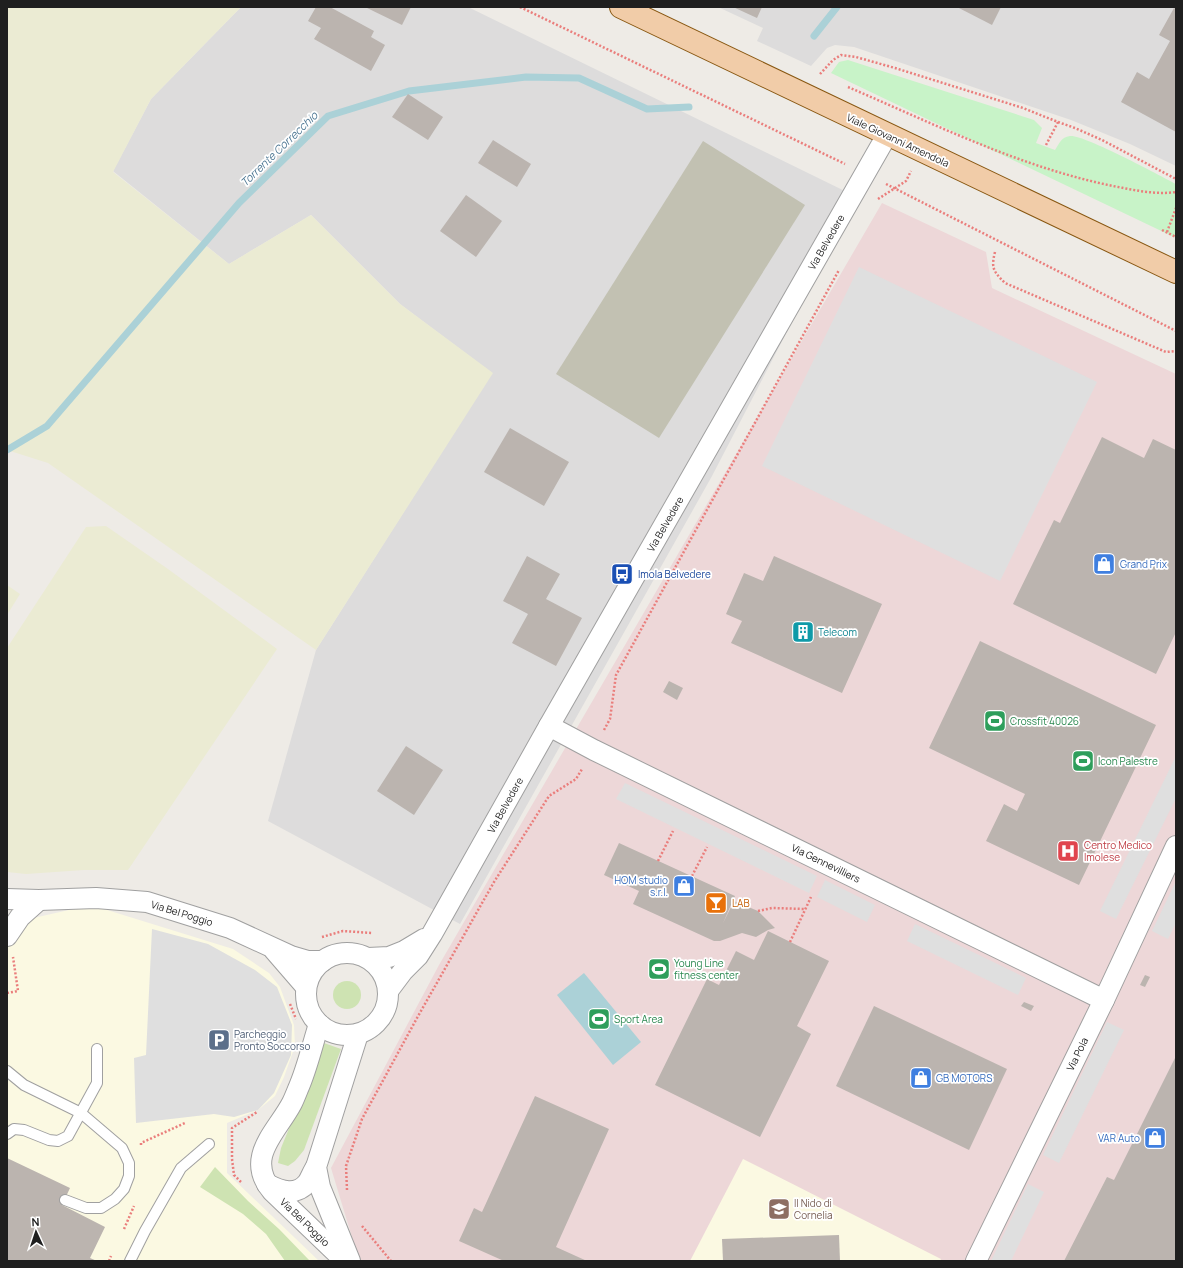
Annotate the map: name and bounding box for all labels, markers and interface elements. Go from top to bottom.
water label: Torrente Correcchio [237,107,322,189]
street label: Viale Giovanni Amendola [844,110,952,170]
street label: Via Belvedere [804,212,848,272]
street label: Via Belvedere [643,494,687,554]
shop icon: Grand Prix [1091,551,1117,577]
place label: Grand Prix [1120,557,1168,571]
bus stop icon: Imola Belvedere [609,561,635,587]
place label: Imola Belvedere [638,567,711,581]
building icon: Telecom [790,619,816,645]
place label: Telecom [818,625,857,639]
sports icon: Crossfit 40026 [982,708,1008,734]
place label: Crossfit 40026 [1010,714,1079,728]
sports icon: Icon Palestre [1070,748,1096,774]
place label: Icon Palestre [1098,754,1158,768]
street label: Via Belvedere [484,774,526,835]
hospital icon: Centro Medico Imolese [1055,838,1081,864]
place label: Centro Medico Imolese [1084,838,1152,864]
street label: Via Gennevilliers [789,840,863,886]
place label: HOM studio s.r.l. [614,873,668,899]
shop icon: HOM studio s.r.l. [671,873,697,899]
bar icon: LAB [703,890,729,916]
place label: LAB [732,896,750,910]
street label: Via Bel Poggio [149,897,215,929]
sports icon: Young Line fitness center [646,956,672,982]
place label: Young Line fitness center [674,956,739,982]
sports icon: Sport Area [586,1006,612,1032]
place label: Sport Area [614,1012,663,1026]
parking icon: Parcheggio Pronto Soccorso [206,1027,232,1053]
place label: Parcheggio Pronto Soccorso [234,1027,311,1053]
street label: Via Pola [1063,1035,1091,1073]
shop icon: GB MOTORS [908,1065,934,1091]
place label: GB MOTORS [936,1071,992,1085]
shop icon: VAR Auto [1142,1125,1168,1151]
place label: VAR Auto [1098,1131,1140,1145]
street label: Via Bel Poggio [277,1195,333,1249]
school or university icon: Il Nido di Cornelia [766,1196,792,1222]
place label: Il Nido di Cornelia [794,1196,833,1222]
north arrow [16,1212,56,1252]
text: N [31,1214,40,1229]

